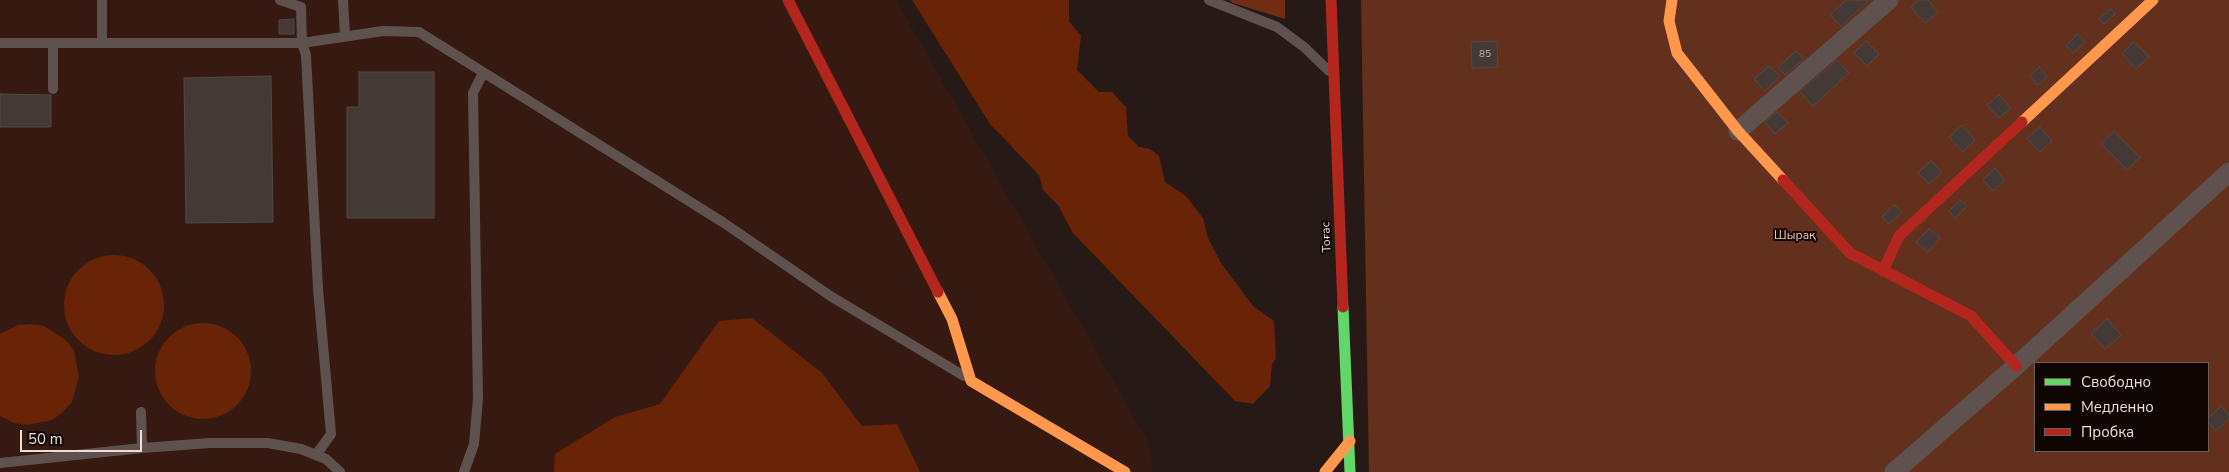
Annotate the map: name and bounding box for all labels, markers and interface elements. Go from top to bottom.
house number: 85 [1479,49,1491,61]
street label: Тоғас [1319,221,1335,253]
park label: Шырақ [1774,229,1816,243]
legend [2034,362,2209,452]
text: Свободно [2081,372,2151,392]
text: Медленно [2081,397,2154,417]
scale bar [22,420,145,452]
text: Пробка [2081,422,2134,442]
text: 50 m [28,429,63,449]

